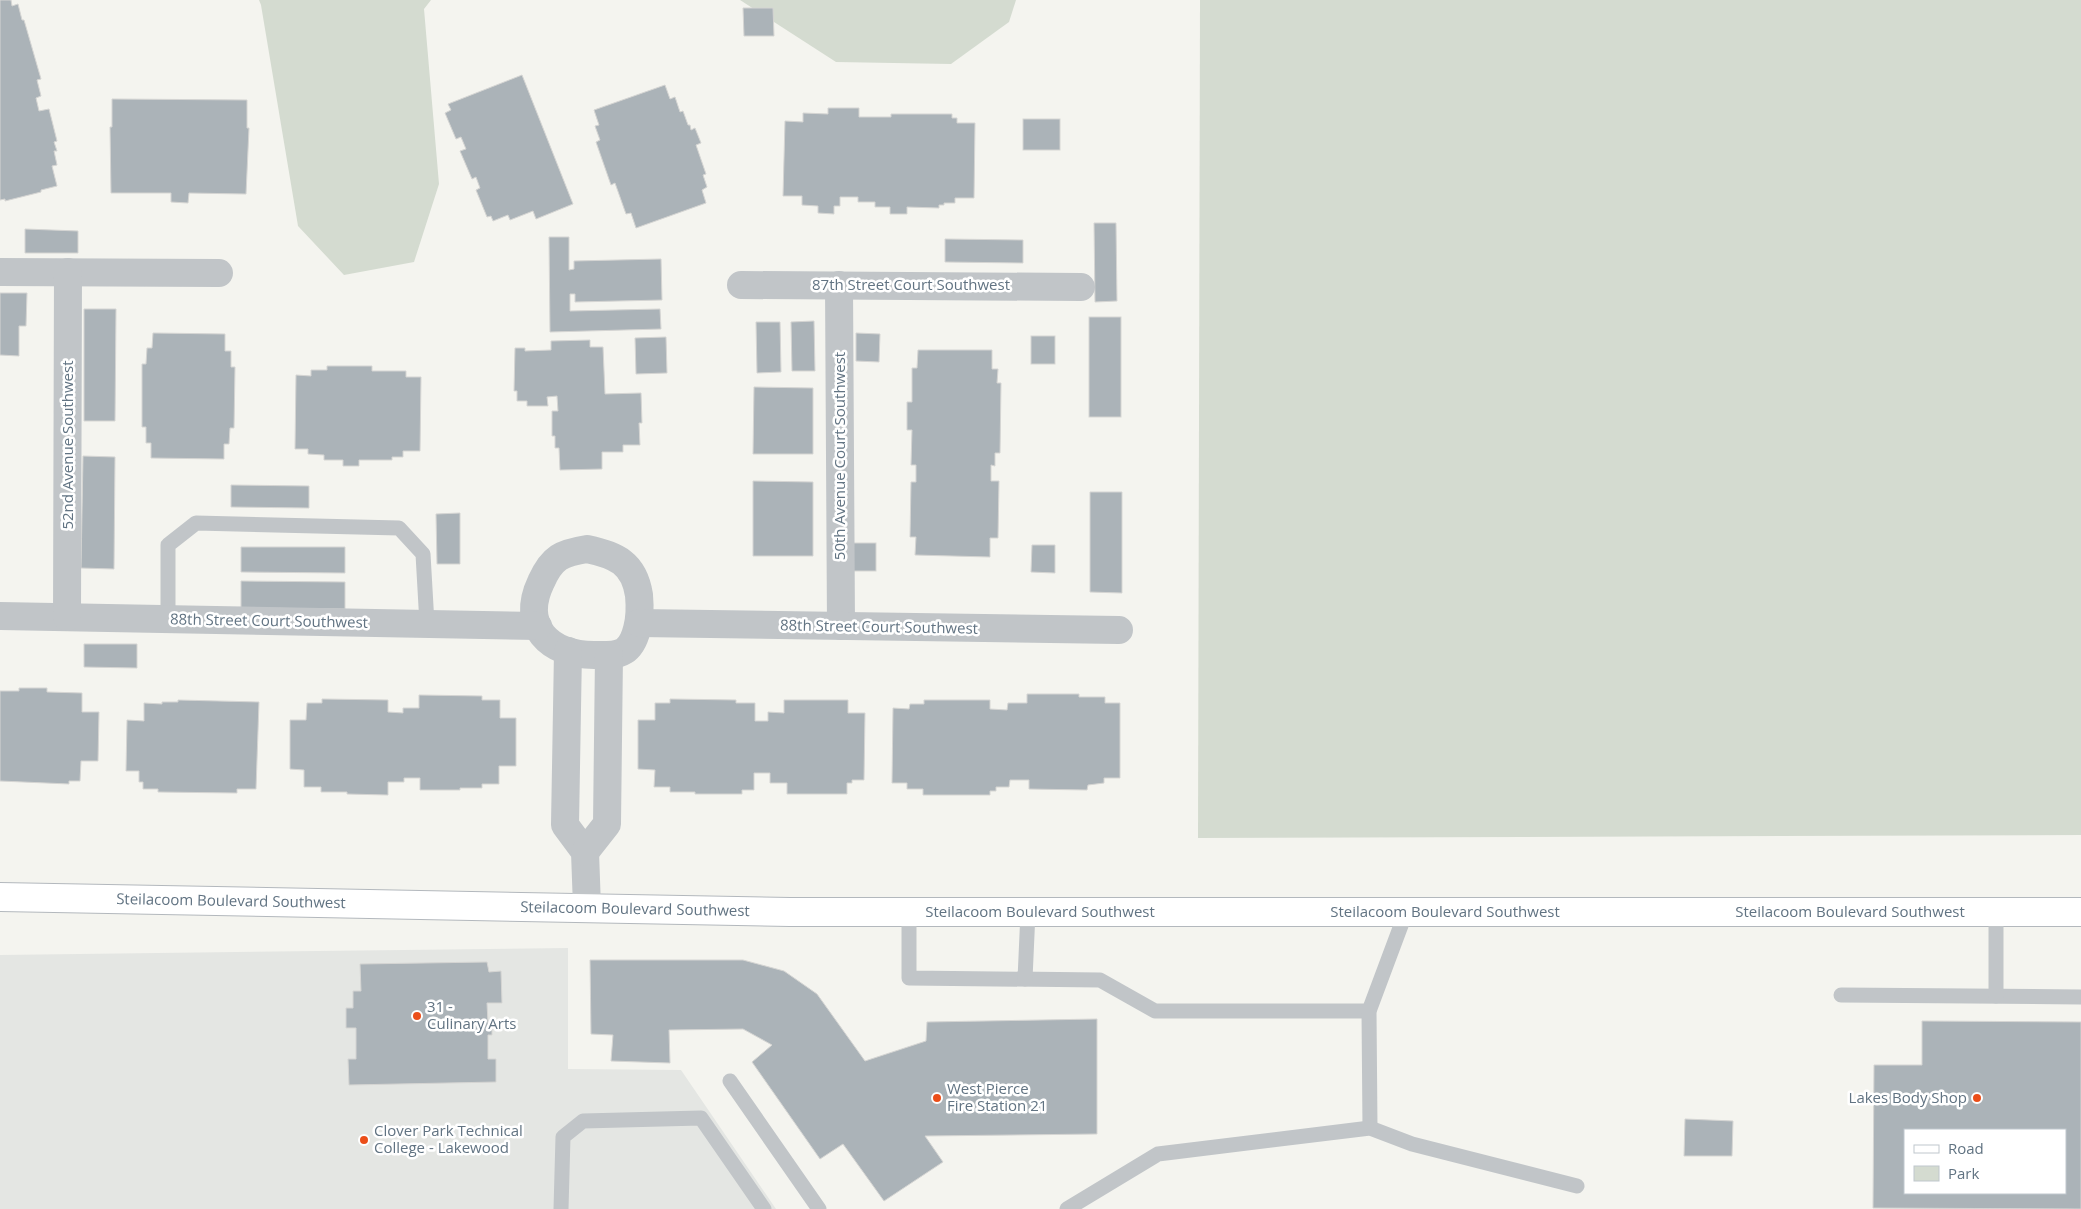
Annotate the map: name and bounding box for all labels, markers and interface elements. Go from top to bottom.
street label: 87th Street Court Southwest [812,274,1010,294]
street label: 50th Avenue Court Southwest [829,352,849,560]
street label: 52nd Avenue Southwest [57,360,77,530]
street label: 88th Street Court Southwest [170,608,368,632]
street label: 88th Street Court Southwest [780,614,978,638]
street label: Steilacoom Boulevard Southwest [116,888,346,912]
street label: Steilacoom Boulevard Southwest [520,896,750,920]
street label: Steilacoom Boulevard Southwest [925,901,1155,921]
street label: Steilacoom Boulevard Southwest [1330,901,1560,921]
street label: Steilacoom Boulevard Southwest [1735,901,1965,921]
place label: 31 - Culinary Arts [427,996,516,1033]
marker: 31 - Culinary Arts [411,1010,423,1022]
place label: West Pierce Fire Station 21 [947,1078,1047,1115]
place label: Lakes Body Shop [1849,1087,1967,1107]
marker: West Pierce Fire Station 21 [931,1092,943,1104]
marker: Lakes Body Shop [1971,1092,1983,1104]
place label: Clover Park Technical College - Lakewood [374,1120,523,1157]
legend [1904,1129,2066,1194]
marker: Clover Park Technical College - Lakewood [358,1134,370,1146]
text: Road [1948,1138,1984,1158]
text: Park [1948,1163,1979,1183]

